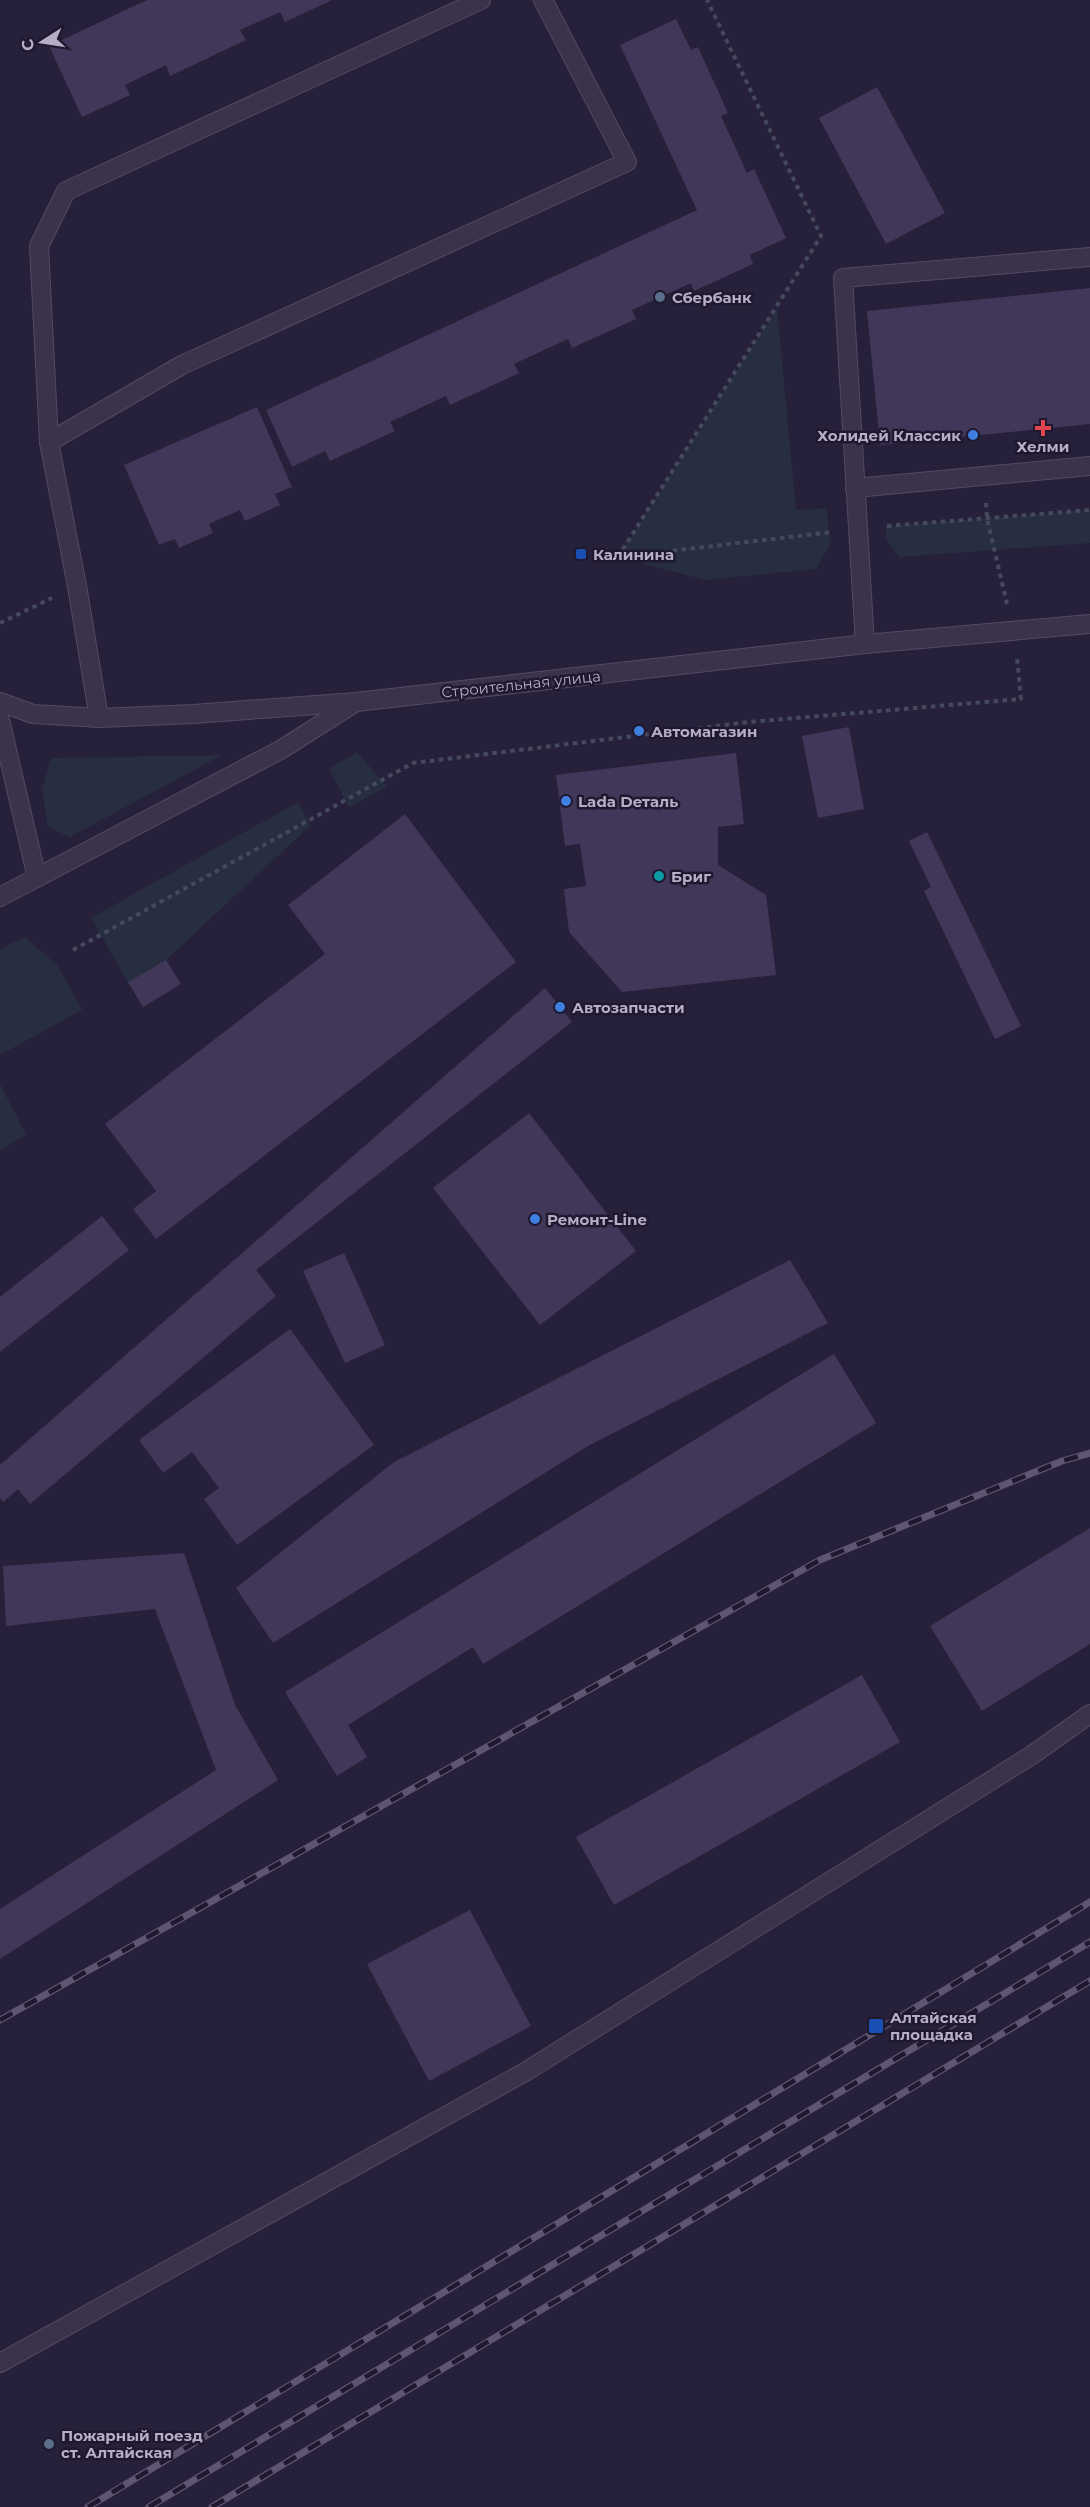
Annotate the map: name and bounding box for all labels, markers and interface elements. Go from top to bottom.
north arrow [12,12,72,72]
text: С [17,37,38,53]
place label: Сбербанк [672,288,752,307]
marker: Сбербанк [653,290,667,304]
marker: Хелми [1036,421,1050,435]
place label: Холидей Классик [817,426,961,445]
marker: Холидей Классик [966,428,980,442]
place label: Хелми [1017,437,1069,456]
place label: Калинина [593,545,674,564]
marker: Калинина [574,547,588,561]
street label: Строительная улица [440,666,602,702]
place label: Автомагазин [651,722,757,741]
marker: Автомагазин [632,724,646,738]
place label: Lada Dеталь [578,792,678,811]
marker: Lada Dеталь [559,794,573,808]
place label: Бриг [671,867,711,886]
marker: Бриг [652,869,666,883]
place label: Автозапчасти [572,998,685,1017]
marker: Автозапчасти [553,1000,567,1014]
place label: Ремонт-Line [547,1210,647,1229]
marker: Ремонт-Line [528,1212,542,1226]
place label: Алтайская площадка [890,2008,977,2044]
marker: Алтайская площадка [867,2017,885,2035]
place label: Пожарный поезд ст. Алтайская [61,2426,203,2462]
marker: Пожарный поезд ст. Алтайская [42,2437,56,2451]

